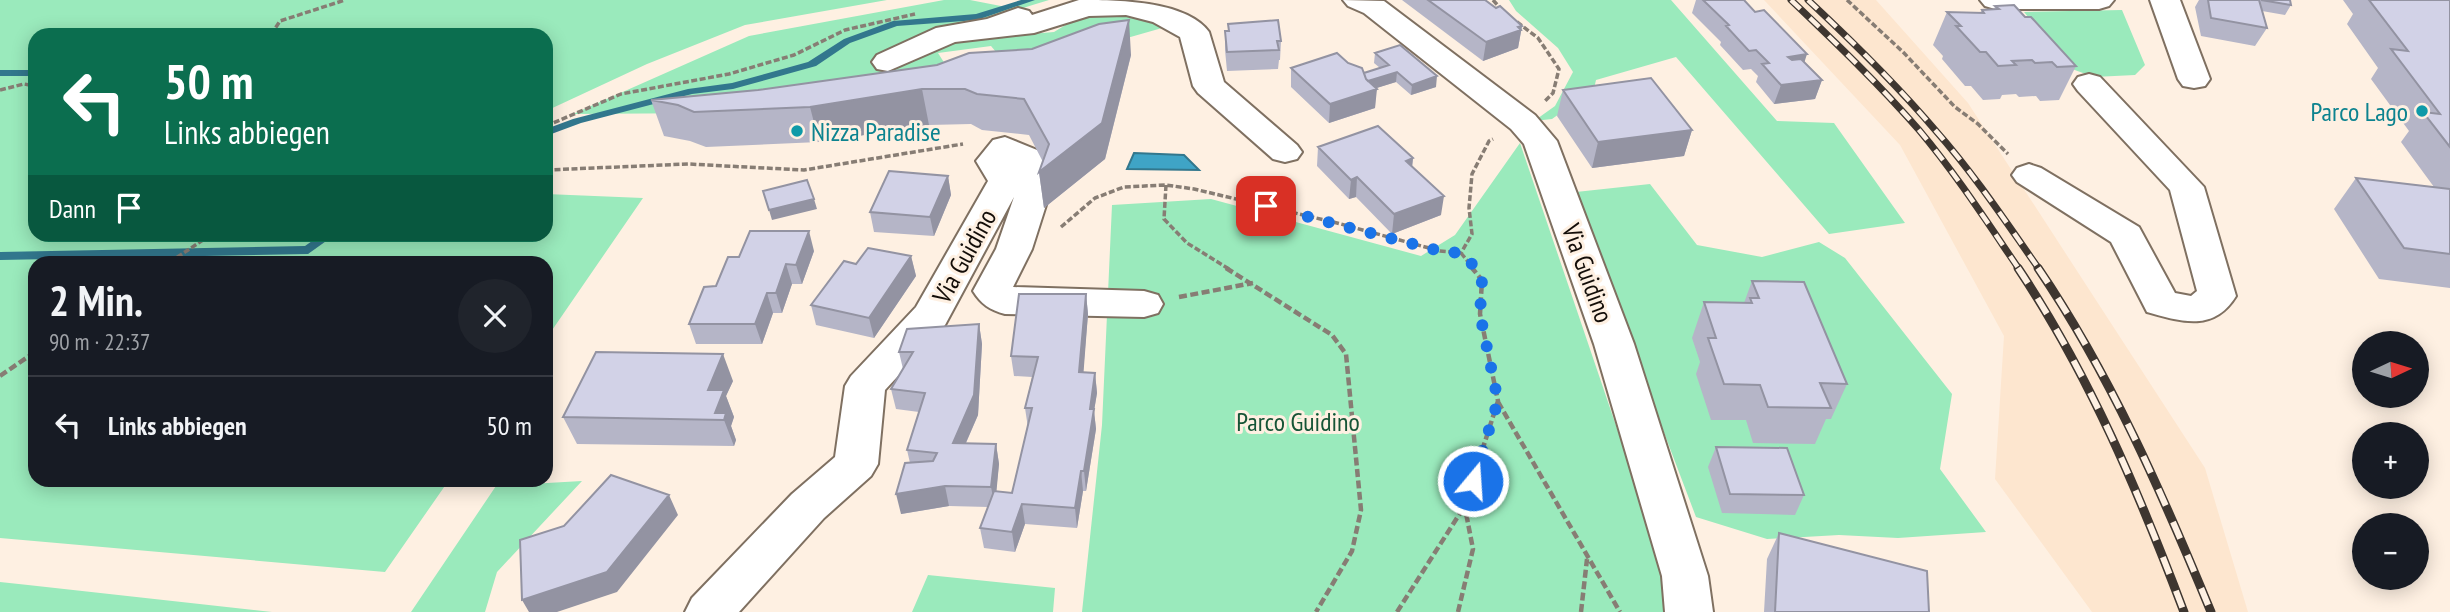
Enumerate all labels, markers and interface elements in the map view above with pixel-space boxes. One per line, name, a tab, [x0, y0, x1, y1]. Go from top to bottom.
text: 50 m	[164, 49, 253, 113]
icon: left	[49, 56, 140, 147]
place label: Parco Lago	[2311, 95, 2408, 128]
marker: Parco Lago	[2414, 103, 2430, 119]
text: Links abbiegen	[164, 111, 330, 153]
place label: Nizza Paradise	[811, 115, 941, 148]
marker: Nizza Paradise	[789, 123, 805, 139]
pin	[1236, 176, 1296, 236]
icon: arrive	[1247, 187, 1285, 225]
icon: arrive	[110, 189, 148, 227]
text: Dann	[49, 192, 96, 225]
street label: Via Guidino	[924, 203, 1003, 310]
street label: Via Guidino	[1555, 218, 1621, 327]
text: 2 Min.	[49, 273, 143, 328]
button: close	[458, 279, 532, 353]
text: 90 m · 22:37	[49, 327, 150, 356]
north arrow	[2352, 331, 2429, 408]
map controls	[2352, 331, 2429, 590]
park label: Parco Guidino	[1236, 405, 1360, 438]
icon: left	[49, 406, 87, 444]
text: Links abbiegen	[108, 409, 247, 442]
text: 50 m	[486, 409, 532, 442]
button: +	[2352, 422, 2429, 499]
position arrow	[1436, 444, 1510, 518]
button: −	[2352, 513, 2429, 590]

